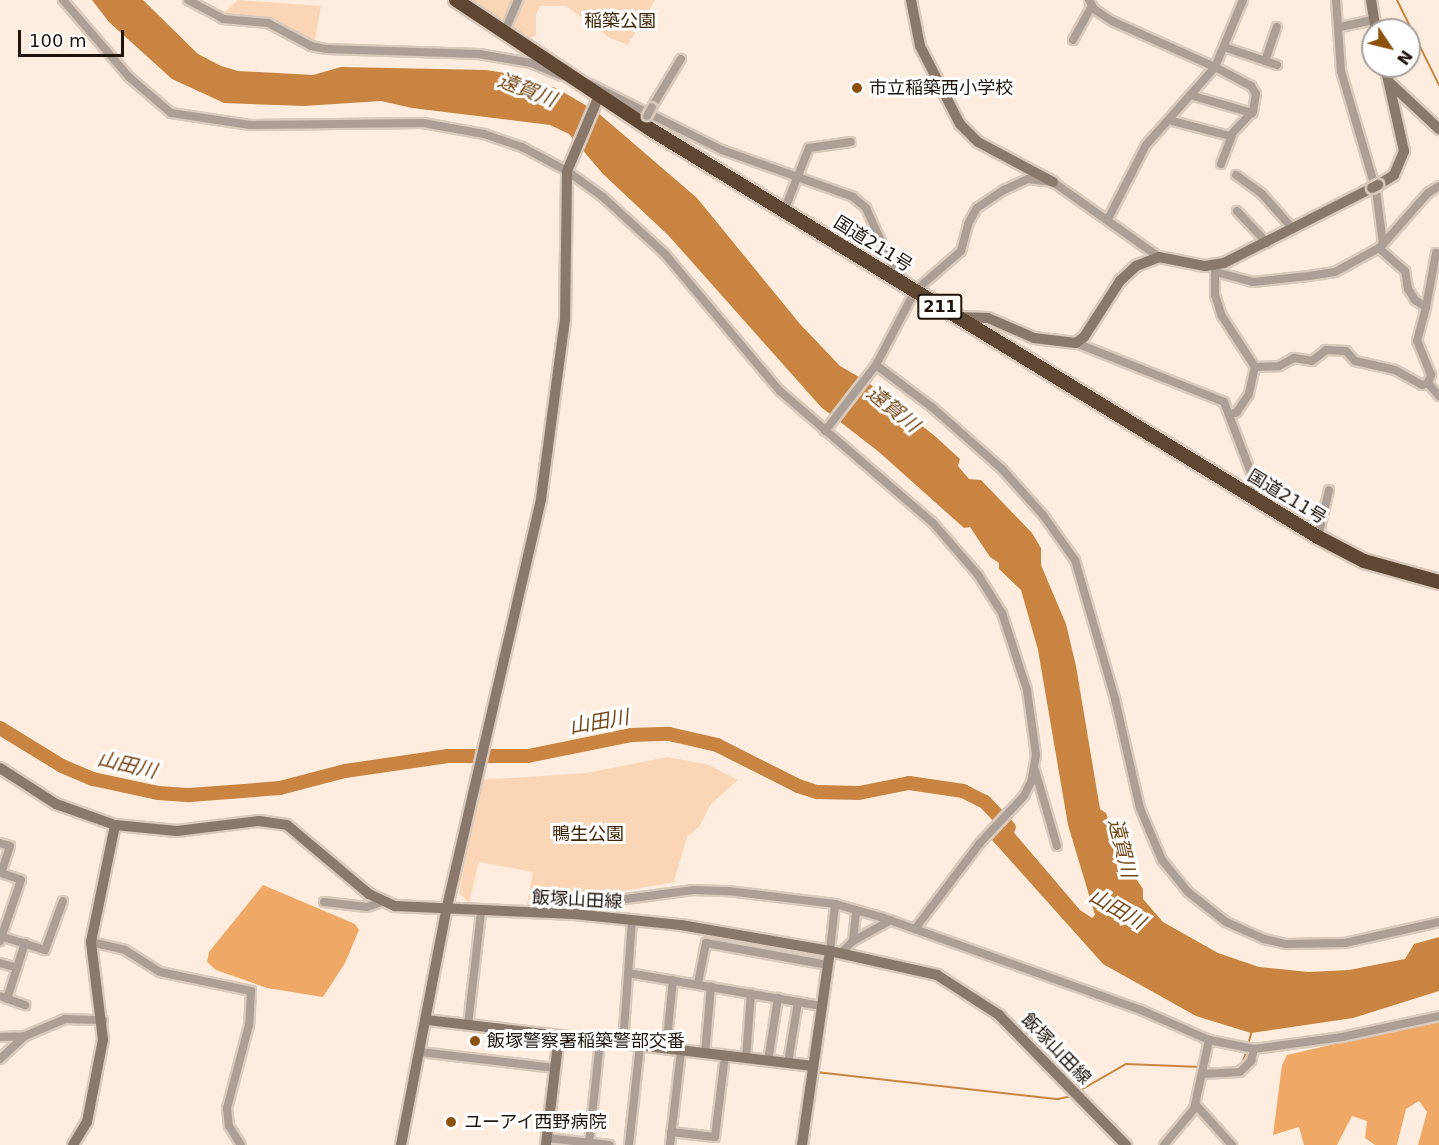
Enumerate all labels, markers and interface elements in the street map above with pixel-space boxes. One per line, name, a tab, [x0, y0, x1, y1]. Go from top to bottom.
park label: 稲築公園	[584, 10, 656, 32]
scale bar	[21, 18, 128, 56]
north arrow	[1361, 18, 1421, 78]
text: 100 m	[29, 30, 87, 51]
text: N	[1393, 47, 1416, 68]
water label: 遠賀川	[495, 68, 559, 112]
place label: 市立稲築西小学校	[869, 77, 1013, 99]
marker: 市立稲築西小学校	[850, 81, 864, 95]
street label: 国道211号	[830, 211, 916, 277]
road number: 211	[916, 294, 964, 320]
water label: 遠賀川	[862, 381, 924, 437]
street label: 国道211号	[1244, 465, 1330, 529]
water label: 山田川	[567, 705, 631, 739]
water label: 山田川	[95, 747, 159, 783]
water label: 遠賀川	[1103, 816, 1141, 880]
park label: 鴨生公園	[552, 823, 624, 845]
water label: 山田川	[1085, 884, 1149, 934]
street label: 飯塚山田線	[531, 887, 623, 913]
street label: 飯塚山田線	[1017, 1009, 1095, 1089]
place label: 飯塚警察署稲築警部交番	[487, 1030, 685, 1052]
marker: 飯塚警察署稲築警部交番	[468, 1034, 482, 1048]
place label: ユーアイ西野病院	[464, 1111, 608, 1133]
marker: ユーアイ西野病院	[442, 1113, 460, 1131]

